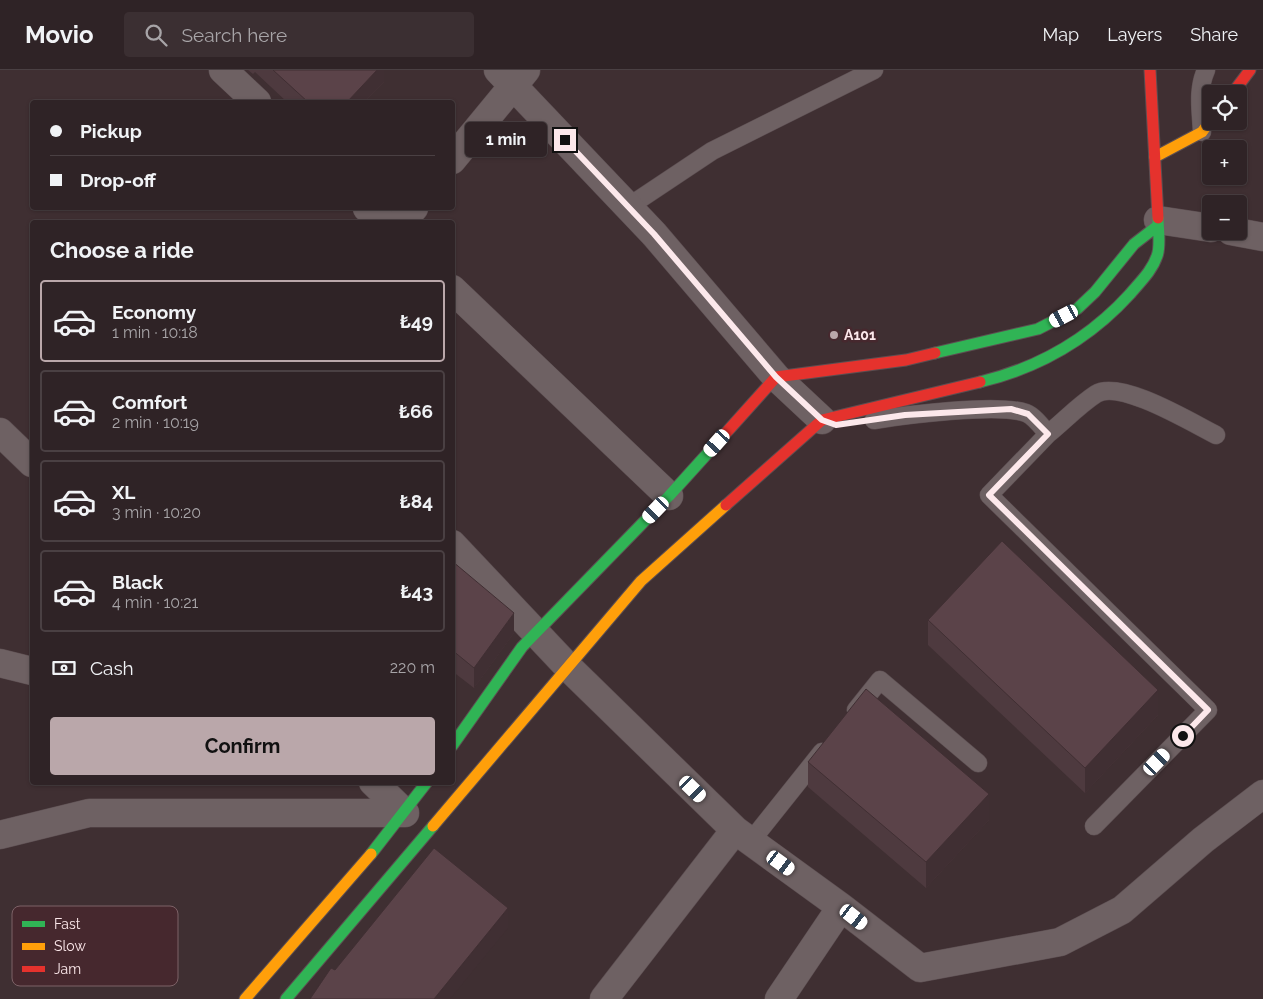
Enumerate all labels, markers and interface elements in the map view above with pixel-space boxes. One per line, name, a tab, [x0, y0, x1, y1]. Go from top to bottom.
search box	[124, 12, 474, 57]
text: Movio	[25, 20, 94, 49]
icon: search	[142, 21, 170, 49]
text: Search here	[182, 24, 287, 46]
text: Map	[1043, 24, 1079, 45]
text: Layers	[1107, 24, 1162, 45]
text: Share	[1190, 24, 1238, 45]
map controls	[1202, 85, 1247, 240]
button: locate	[1202, 85, 1247, 130]
text: Pickup	[80, 120, 142, 142]
callout: 1 min	[465, 122, 548, 158]
route end	[554, 129, 576, 151]
text: 1 min	[486, 130, 526, 149]
button: +	[1202, 140, 1247, 185]
text: Drop-off	[80, 169, 156, 191]
button: −	[1202, 195, 1247, 240]
text: Choose a ride	[50, 237, 194, 263]
icon: car	[52, 299, 97, 344]
text: Economy	[112, 301, 196, 323]
car	[1047, 302, 1080, 330]
text: ₺49	[400, 310, 433, 332]
text: 1 min · 10:18	[112, 323, 198, 342]
place label: A101	[844, 327, 876, 343]
marker: A101	[828, 329, 840, 341]
icon: car	[52, 389, 97, 434]
text: Comfort	[112, 391, 187, 413]
text: ₺66	[399, 400, 433, 422]
text: 2 min · 10:19	[112, 413, 199, 432]
car	[701, 427, 732, 459]
icon: car	[52, 479, 97, 524]
text: XL	[112, 481, 135, 503]
text: ₺84	[399, 490, 433, 512]
car	[640, 494, 671, 526]
text: 3 min · 10:20	[112, 503, 201, 522]
icon: car	[52, 569, 97, 614]
text: Black	[112, 571, 163, 593]
text: ₺43	[400, 580, 433, 602]
text: 4 min · 10:21	[112, 593, 198, 612]
icon: cash	[50, 654, 78, 682]
text: Cash	[90, 657, 134, 679]
text: 220 m	[390, 658, 435, 677]
button: Confirm	[50, 717, 435, 775]
route start	[1172, 725, 1194, 747]
car	[1141, 746, 1172, 778]
car	[676, 773, 709, 805]
car	[764, 848, 797, 878]
car	[837, 902, 870, 932]
legend	[12, 906, 178, 986]
text: Fast	[54, 916, 81, 932]
text: Slow	[54, 938, 86, 954]
text: Jam	[54, 961, 81, 977]

